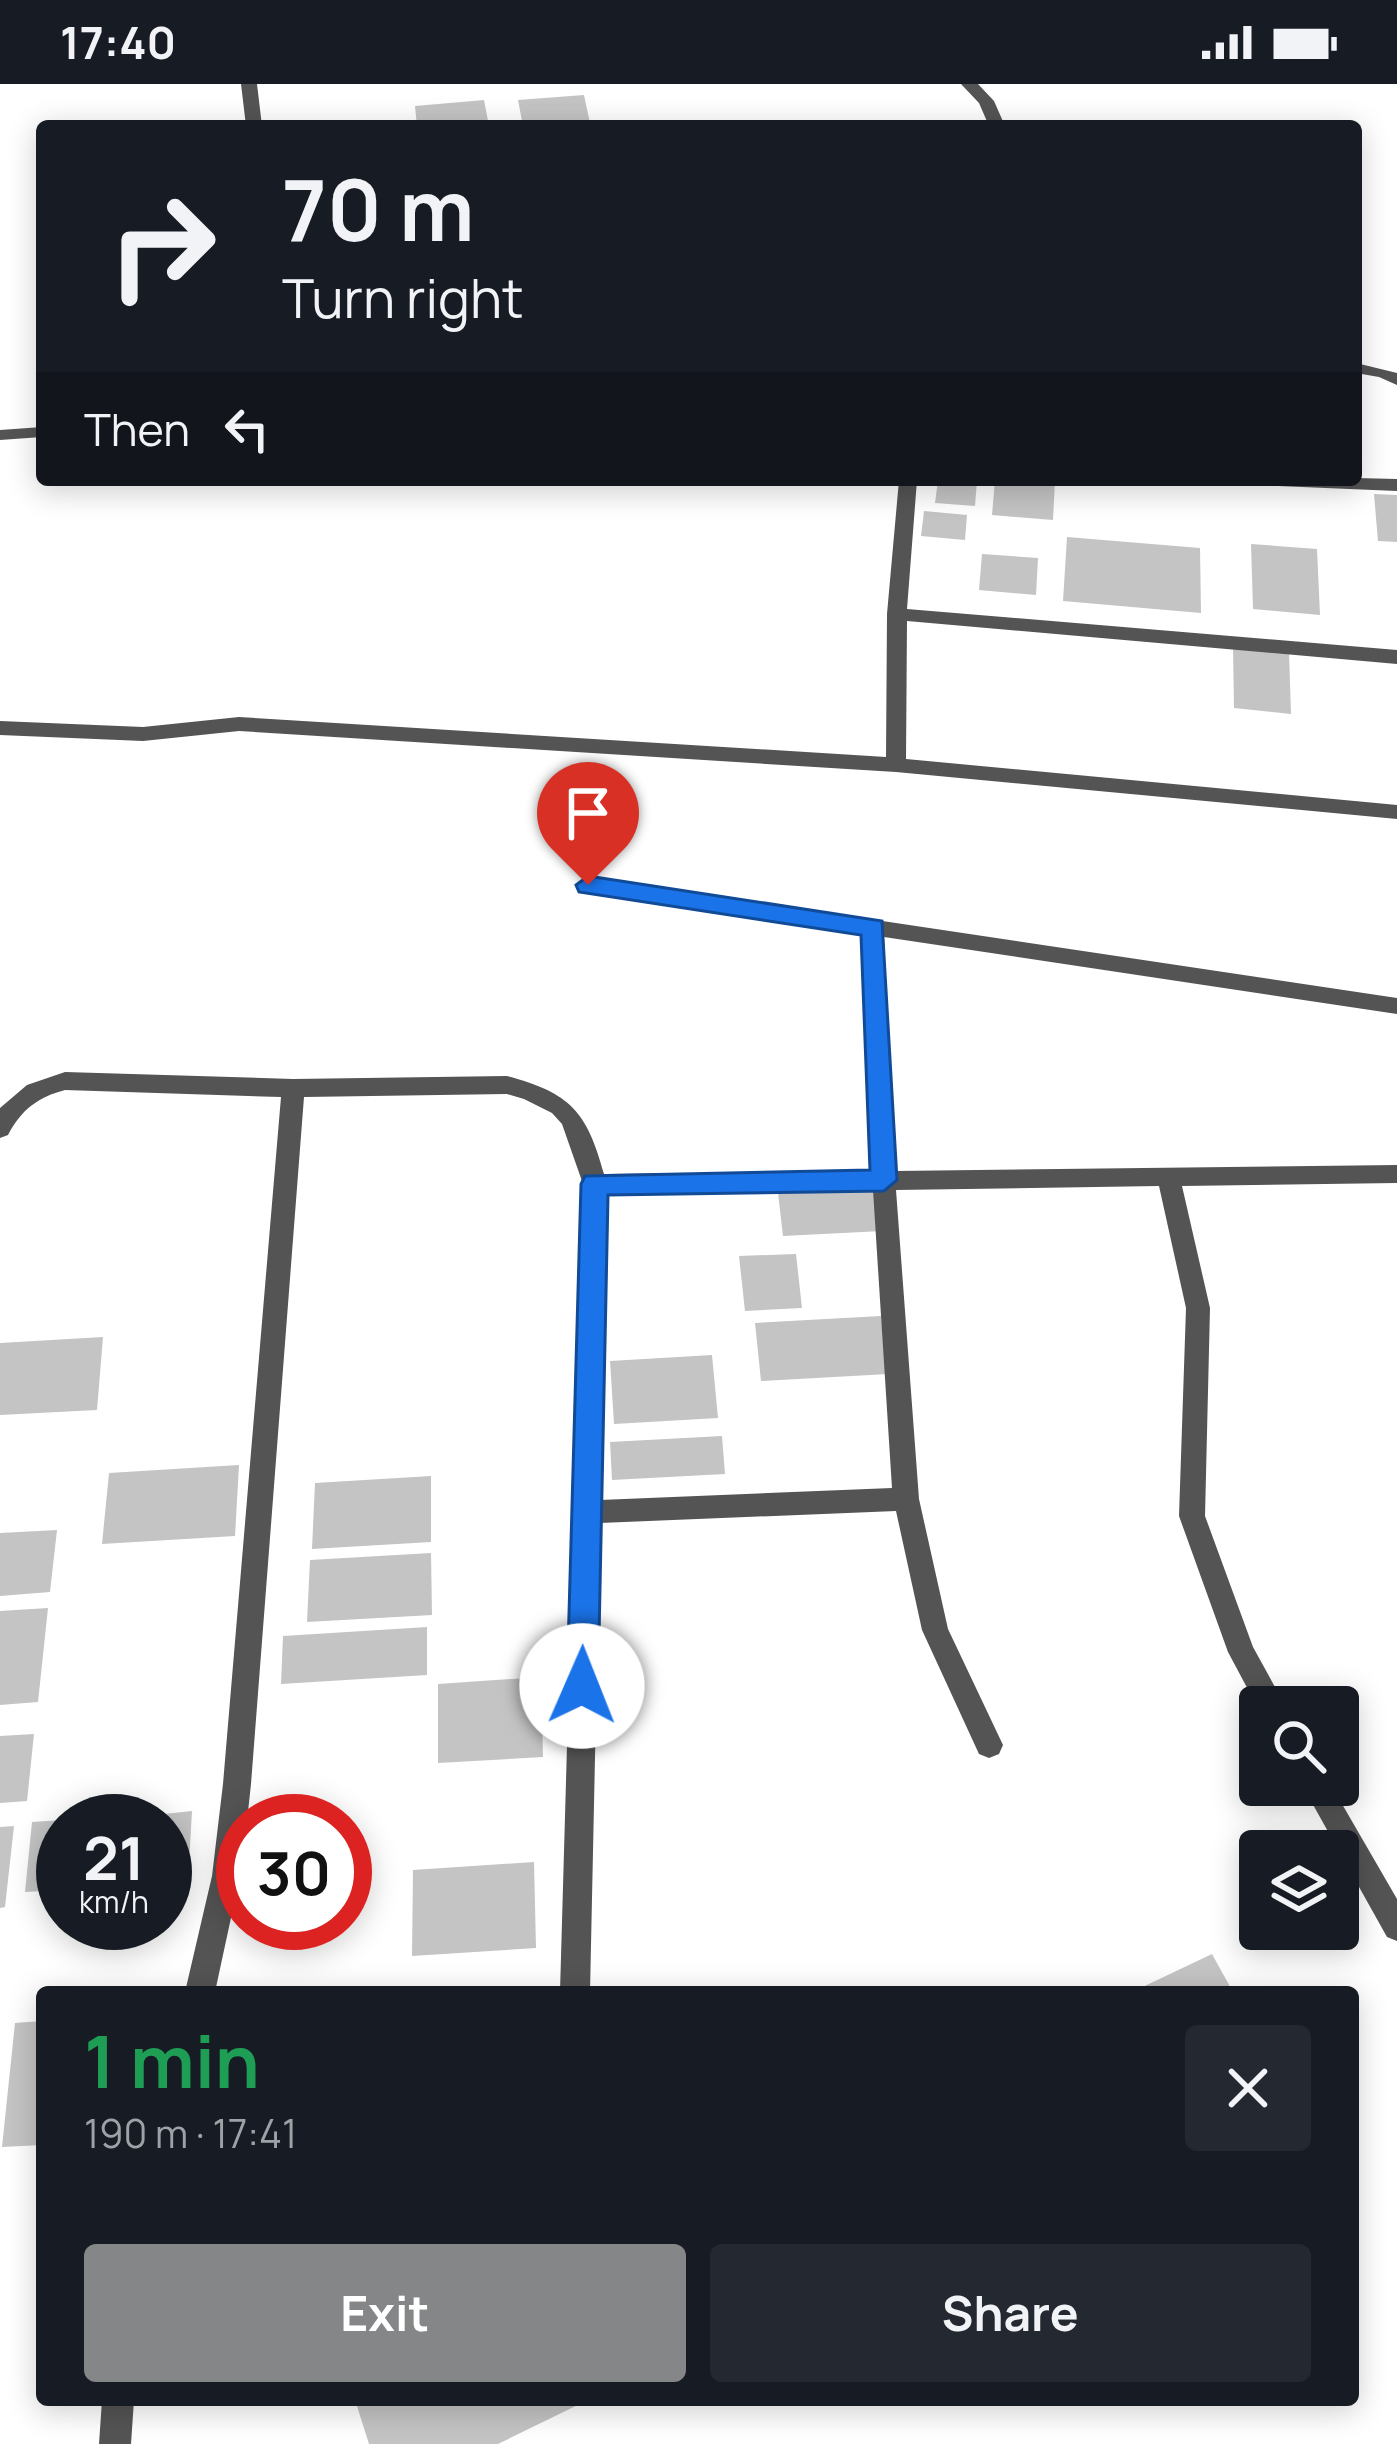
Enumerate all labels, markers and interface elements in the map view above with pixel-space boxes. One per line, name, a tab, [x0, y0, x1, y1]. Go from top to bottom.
text: 17:40	[60, 11, 176, 73]
text: 70 m	[282, 151, 474, 266]
icon: right	[84, 168, 240, 324]
text: Turn right	[282, 260, 524, 334]
icon: left	[214, 396, 280, 462]
text: Then	[84, 398, 190, 460]
pin	[537, 762, 639, 885]
icon: arrive	[555, 780, 621, 846]
position arrow	[519, 1623, 645, 1749]
map controls	[1239, 1686, 1359, 1950]
button: search	[1239, 1686, 1359, 1806]
speed limit sign: 30	[216, 1794, 372, 1950]
text: 21	[83, 1816, 145, 1898]
button: layers	[1239, 1830, 1359, 1950]
text: km/h	[79, 1881, 149, 1922]
text: 1 min	[84, 2011, 260, 2110]
button: close	[1185, 2025, 1311, 2151]
text: 190 m · 17:41	[84, 2106, 297, 2160]
button: Exit	[84, 2244, 686, 2382]
button: Share	[710, 2244, 1311, 2382]

